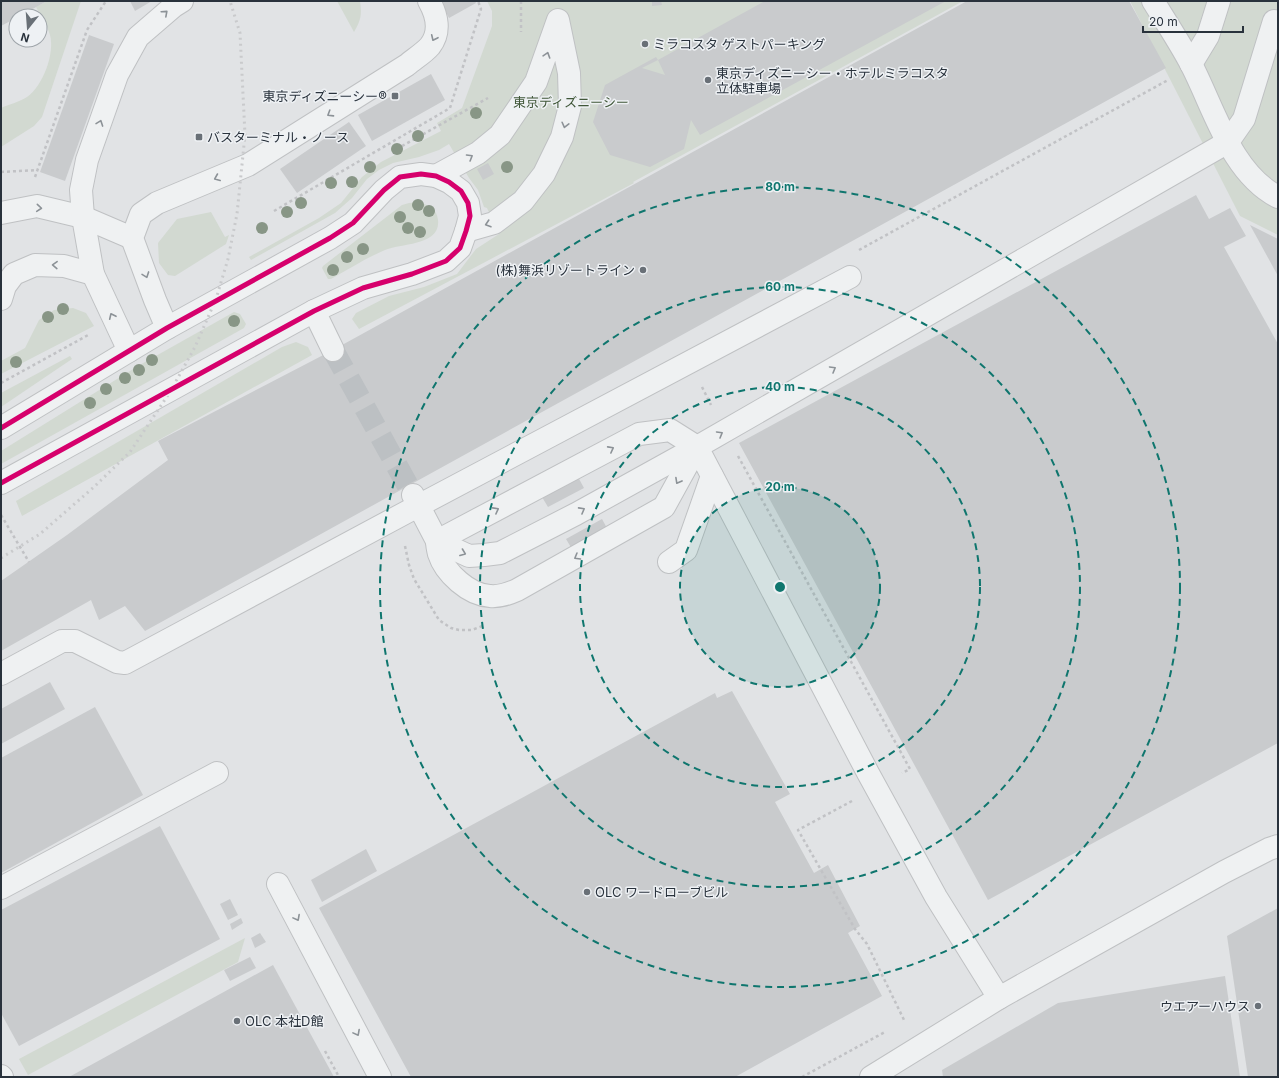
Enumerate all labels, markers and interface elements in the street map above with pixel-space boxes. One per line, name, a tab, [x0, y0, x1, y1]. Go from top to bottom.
north arrow	[8, 8, 48, 48]
scale bar	[1143, 8, 1243, 34]
one-way arrow	[160, 11, 168, 18]
text: 20 m	[1149, 14, 1178, 29]
text: N	[19, 30, 31, 45]
one-way arrow	[430, 34, 438, 41]
place label: ミラコスタ ゲストパーキング	[653, 36, 825, 52]
marker: ミラコスタ ゲストパーキング	[640, 39, 650, 49]
one-way arrow	[542, 52, 550, 59]
place label: 東京ディズニーシー・ホテルミラコスタ 立体駐車場	[716, 65, 949, 96]
marker: 東京ディズニーシー・ホテルミラコスタ 立体駐車場	[703, 75, 713, 85]
place label: 東京ディズニーシー®	[262, 88, 387, 104]
marker: 東京ディズニーシー®	[390, 91, 400, 101]
park label: 東京ディズニーシー	[513, 94, 629, 110]
one-way arrow	[327, 109, 334, 116]
one-way arrow	[95, 119, 104, 126]
one-way arrow	[562, 122, 570, 128]
place label: バスターミナル・ノース	[207, 129, 349, 145]
marker: バスターミナル・ノース	[194, 132, 204, 142]
one-way arrow	[466, 155, 473, 162]
one-way arrow	[214, 173, 221, 181]
text: 80 m	[765, 179, 795, 194]
one-way arrow	[36, 203, 42, 212]
one-way arrow	[485, 219, 492, 228]
one-way arrow	[52, 261, 58, 270]
place label: (株)舞浜リゾートライン	[496, 262, 635, 278]
marker: (株)舞浜リゾートライン	[638, 265, 648, 275]
one-way arrow	[141, 271, 149, 278]
text: 60 m	[765, 279, 795, 294]
one-way arrow	[109, 312, 117, 320]
one-way arrow	[829, 367, 836, 374]
text: 40 m	[765, 379, 795, 394]
one-way arrow	[716, 432, 723, 439]
one-way arrow	[606, 447, 614, 454]
one-way arrow	[676, 477, 683, 484]
text: 20 m	[765, 479, 795, 494]
one-way arrow	[492, 507, 499, 515]
one-way arrow	[578, 508, 585, 515]
one-way arrow	[459, 549, 466, 557]
one-way arrow	[573, 552, 581, 559]
centre of rings	[773, 580, 787, 594]
place label: OLC ワードローブビル	[595, 884, 728, 900]
marker: OLC ワードローブビル	[582, 887, 592, 897]
one-way arrow	[292, 914, 299, 921]
place label: ウエアーハウス	[1160, 998, 1250, 1014]
marker: ウエアーハウス	[1253, 1001, 1263, 1011]
place label: OLC 本社D館	[245, 1013, 323, 1029]
marker: OLC 本社D館	[232, 1016, 242, 1026]
one-way arrow	[352, 1029, 360, 1036]

